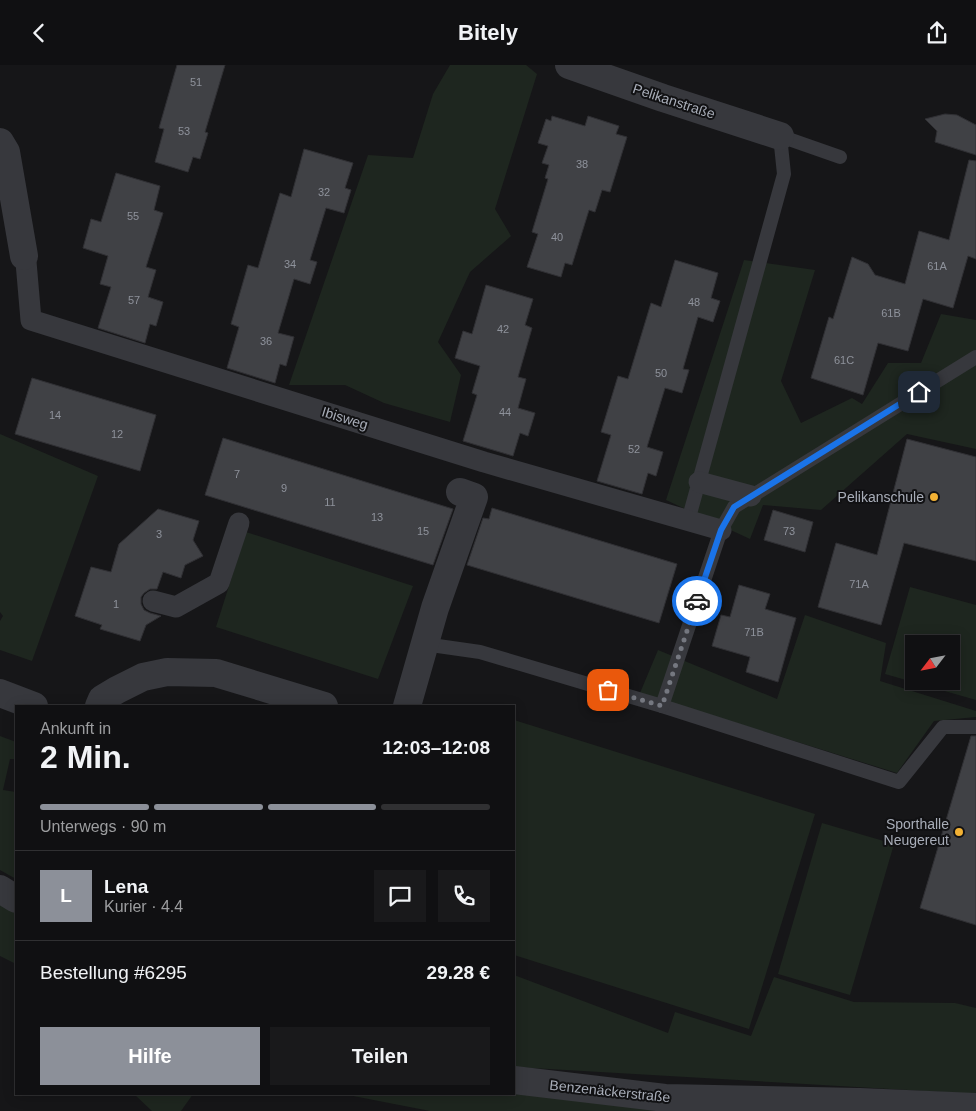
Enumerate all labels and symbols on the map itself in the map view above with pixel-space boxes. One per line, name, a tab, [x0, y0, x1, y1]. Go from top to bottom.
house number: 51	[190, 76, 202, 88]
street label: Pelikanstraße	[631, 80, 717, 122]
house number: 53	[178, 125, 190, 137]
house number: 38	[576, 158, 588, 170]
house number: 32	[318, 186, 330, 198]
house number: 55	[127, 210, 139, 222]
house number: 40	[551, 231, 563, 243]
house number: 34	[284, 258, 296, 270]
house number: 61A	[927, 260, 947, 272]
house number: 57	[128, 294, 140, 306]
house number: 48	[688, 296, 700, 308]
house number: 61B	[881, 307, 901, 319]
house number: 42	[497, 323, 509, 335]
house number: 36	[260, 335, 272, 347]
house number: 61C	[834, 354, 854, 366]
house number: 50	[655, 367, 667, 379]
pin	[898, 371, 940, 413]
street label: Ibisweg	[320, 403, 370, 433]
house number: 44	[499, 406, 511, 418]
house number: 14	[49, 409, 61, 421]
house number: 12	[111, 428, 123, 440]
house number: 52	[628, 443, 640, 455]
house number: 7	[234, 468, 240, 480]
house number: 9	[281, 482, 287, 494]
place label: Pelikanschule	[838, 489, 924, 505]
marker: Pelikanschule	[928, 491, 940, 503]
house number: 11	[324, 496, 336, 508]
house number: 13	[371, 511, 383, 523]
house number: 15	[417, 525, 429, 537]
house number: 73	[783, 525, 795, 537]
house number: 3	[156, 528, 162, 540]
courier	[672, 576, 722, 626]
house number: 71A	[849, 578, 869, 590]
house number: 1	[113, 598, 119, 610]
house number: 71B	[744, 626, 764, 638]
north arrow	[905, 635, 960, 690]
pin	[587, 669, 629, 711]
place label: Sporthalle Neugereut	[884, 816, 949, 848]
marker: Sporthalle Neugereut	[953, 826, 965, 838]
street label: Benzenäckerstraße	[549, 1077, 671, 1105]

